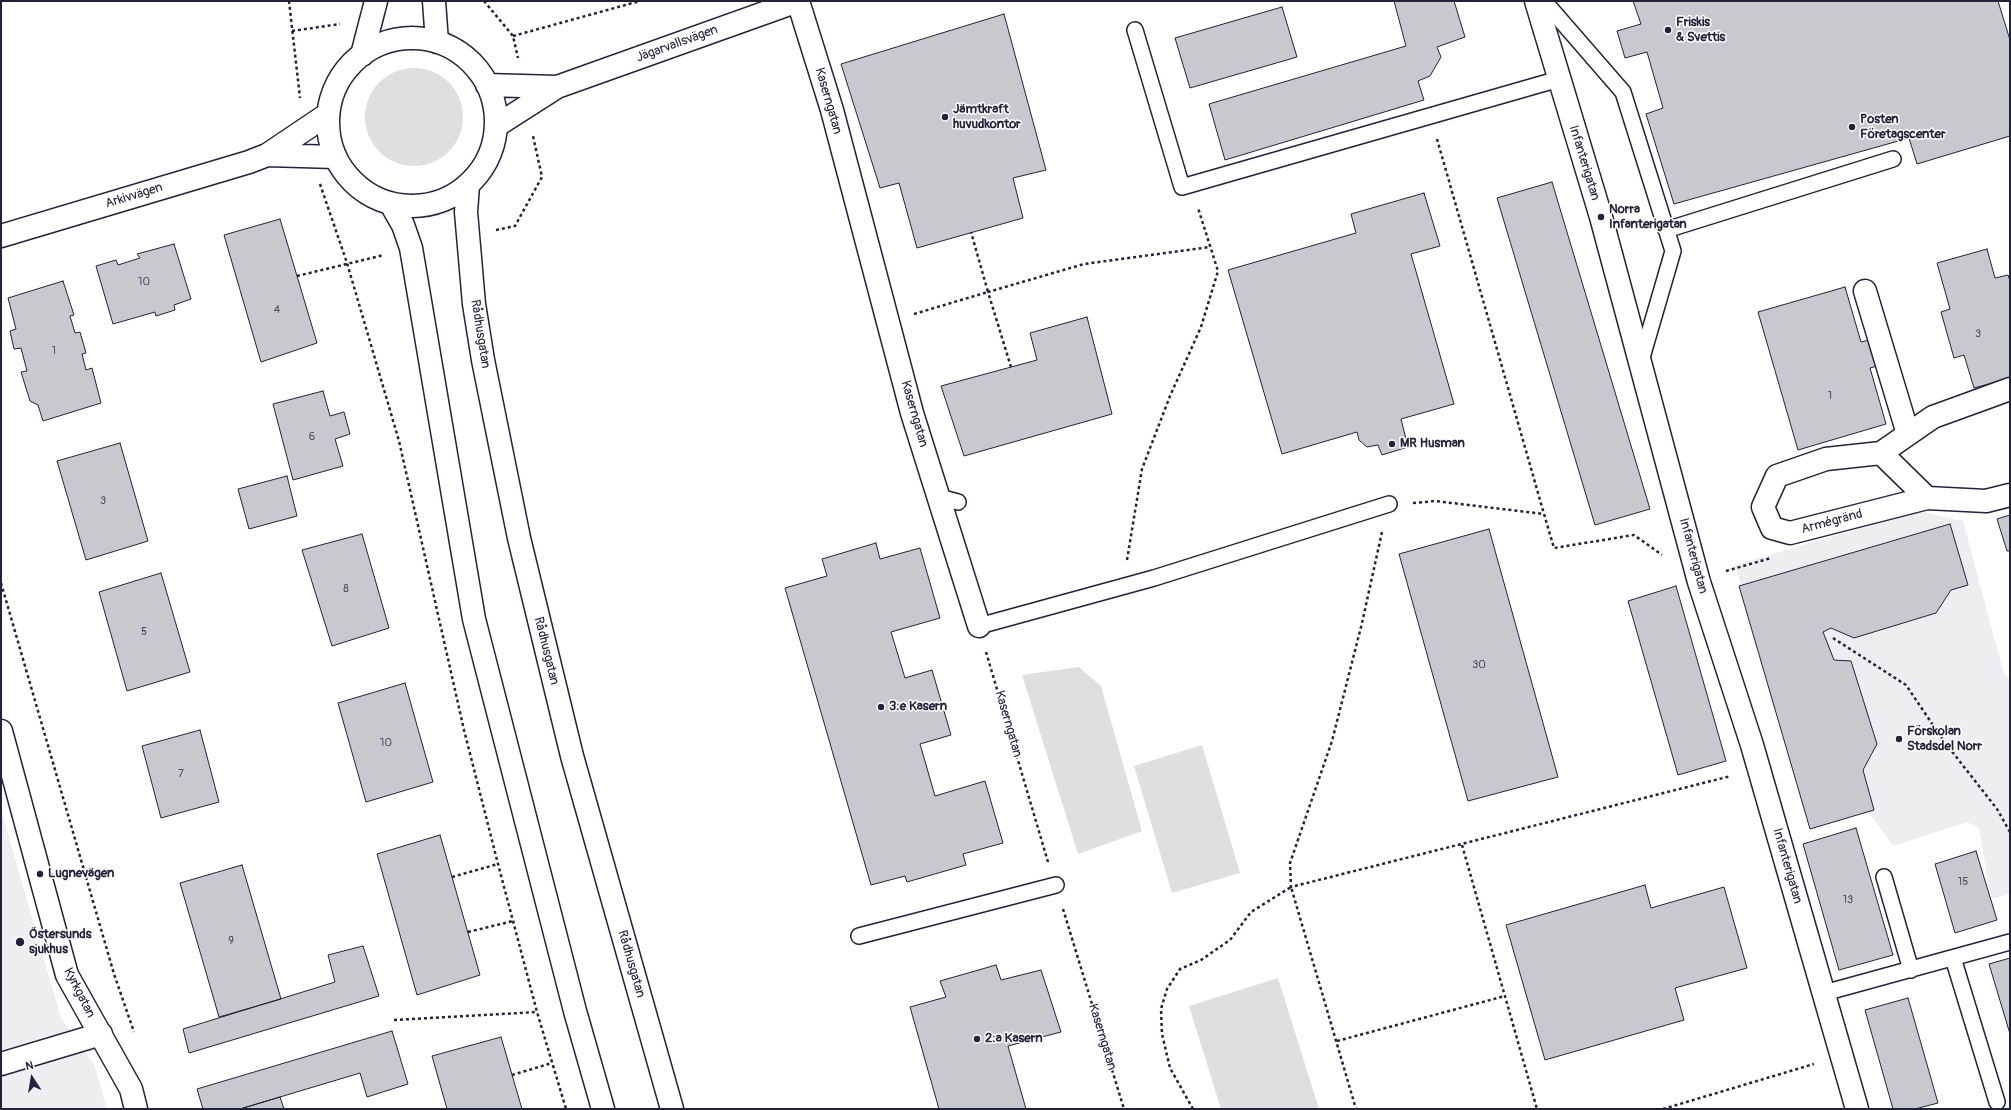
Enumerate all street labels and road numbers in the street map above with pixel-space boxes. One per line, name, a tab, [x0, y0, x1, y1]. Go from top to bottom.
street label: Jägarvallsvägen	[634, 22, 720, 66]
street label: Kaserngatan	[811, 66, 845, 136]
street label: Infanterigatan	[1565, 124, 1603, 202]
street label: Arkivvägen	[103, 180, 165, 212]
street label: Rådhusgatan	[467, 298, 493, 370]
street label: Kaserngatan	[897, 379, 931, 449]
street label: Armégränd	[1800, 506, 1864, 538]
street label: Infanterigatan	[1675, 516, 1711, 596]
street label: Rådhusgatan	[530, 615, 562, 687]
street label: Kaserngatan	[991, 689, 1025, 759]
street label: Infanterigatan	[1769, 826, 1805, 906]
street label: Rådhusgatan	[614, 928, 648, 1000]
street label: Kyrkgatan	[60, 965, 98, 1021]
street label: Kaserngatan	[1085, 1002, 1119, 1072]

